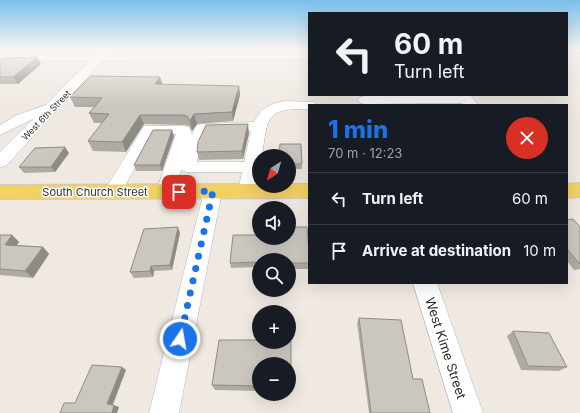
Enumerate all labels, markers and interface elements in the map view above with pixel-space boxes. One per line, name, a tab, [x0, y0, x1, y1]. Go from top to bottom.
text: 60 m	[394, 27, 463, 61]
icon: left	[328, 28, 380, 80]
text: Turn left	[394, 61, 464, 82]
street label: West 6th Street	[19, 88, 73, 142]
text: 1 min	[328, 115, 388, 144]
button: close	[506, 117, 548, 159]
text: 70 m · 12:23	[328, 145, 402, 161]
north arrow	[252, 149, 296, 193]
map controls	[252, 149, 296, 401]
pin	[162, 175, 196, 209]
icon: arrive	[168, 181, 190, 203]
street label: South Church Street	[42, 185, 148, 199]
icon: left	[328, 188, 350, 210]
text: Turn left	[362, 189, 423, 208]
text: 60 m	[512, 189, 548, 208]
button: sound	[252, 201, 296, 245]
icon: arrive	[328, 240, 350, 262]
text: Arrive at destination	[362, 241, 511, 260]
text: 10 m	[523, 241, 556, 260]
button: search	[252, 253, 296, 297]
street label: West Kime Street	[422, 295, 470, 401]
button: +	[252, 305, 296, 349]
position arrow	[159, 318, 201, 360]
button: −	[252, 357, 296, 401]

